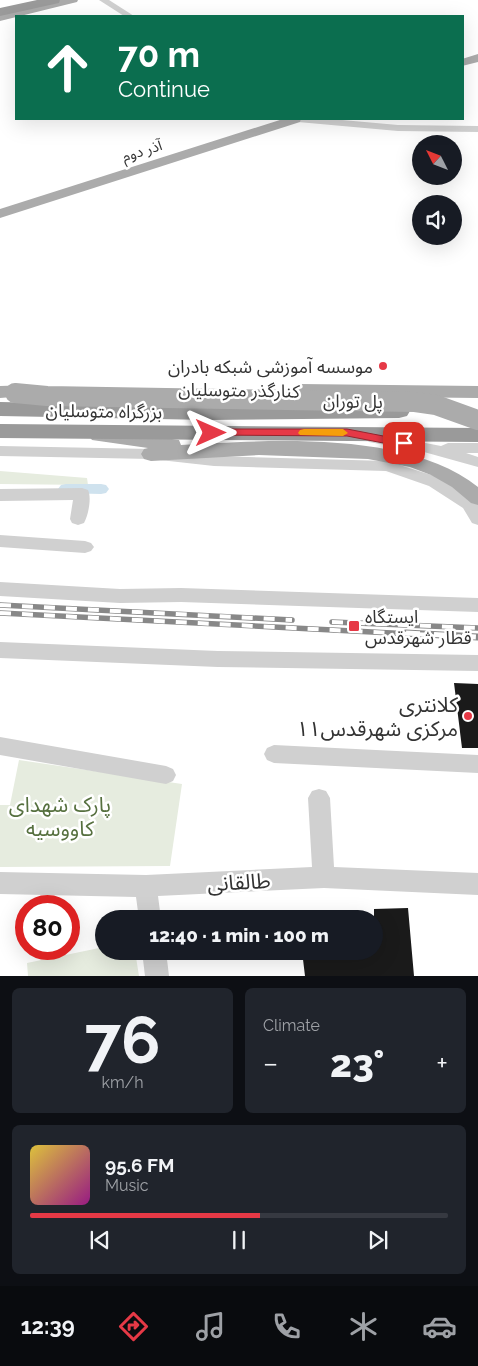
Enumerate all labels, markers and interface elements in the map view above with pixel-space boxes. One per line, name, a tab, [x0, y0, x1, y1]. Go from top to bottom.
text: 70 m	[118, 34, 200, 75]
icon: ahead	[35, 35, 100, 100]
text: Continue	[118, 76, 210, 102]
north arrow	[412, 135, 462, 185]
map controls	[412, 135, 462, 245]
street label: آذر دوم	[120, 136, 166, 168]
button: sound	[412, 195, 462, 245]
place label: موسسه آموزشی شبکه بادران	[168, 356, 373, 378]
marker: موسسه آموزشی شبکه بادران	[377, 360, 389, 372]
street label: کنارگذر متوسلیان	[178, 378, 300, 403]
street label: پل توران	[323, 390, 383, 413]
street label: بزرگراه متوسلیان	[46, 399, 162, 424]
position arrow	[184, 406, 236, 458]
pin	[383, 422, 425, 464]
icon: arrive	[390, 429, 418, 457]
place label: ایستگاه قطار شهرقدس	[365, 606, 471, 649]
marker: ایستگاه قطار شهرقدس	[347, 619, 361, 633]
place label: کلانتری ۱۱مرکزی شهرقدس	[296, 692, 458, 741]
marker: کلانتری ۱۱مرکزی شهرقدس	[462, 710, 474, 722]
park label: پارک شهدای کاووسیه	[9, 792, 111, 841]
street label: طالقانی	[207, 868, 271, 896]
speed limit sign: 80	[15, 895, 80, 960]
text: 12:40 · 1 min · 100 m	[149, 924, 329, 946]
text: 76	[85, 1002, 160, 1078]
text: Climate	[263, 1016, 320, 1035]
text: 23°	[330, 1041, 384, 1086]
text: −	[263, 1047, 278, 1080]
text: +	[436, 1047, 448, 1080]
text: km/h	[101, 1073, 144, 1092]
text: 95.6 FM	[105, 1154, 174, 1176]
text: Music	[105, 1176, 149, 1195]
icon: previous	[86, 1226, 114, 1254]
icon: pause	[225, 1226, 253, 1254]
icon: next	[364, 1226, 392, 1254]
icon: directions	[116, 1309, 151, 1344]
icon: music	[193, 1309, 228, 1344]
icon: phone	[269, 1309, 304, 1344]
icon: climate	[346, 1309, 381, 1344]
icon: car	[422, 1309, 457, 1344]
text: 12:39	[21, 1313, 75, 1339]

